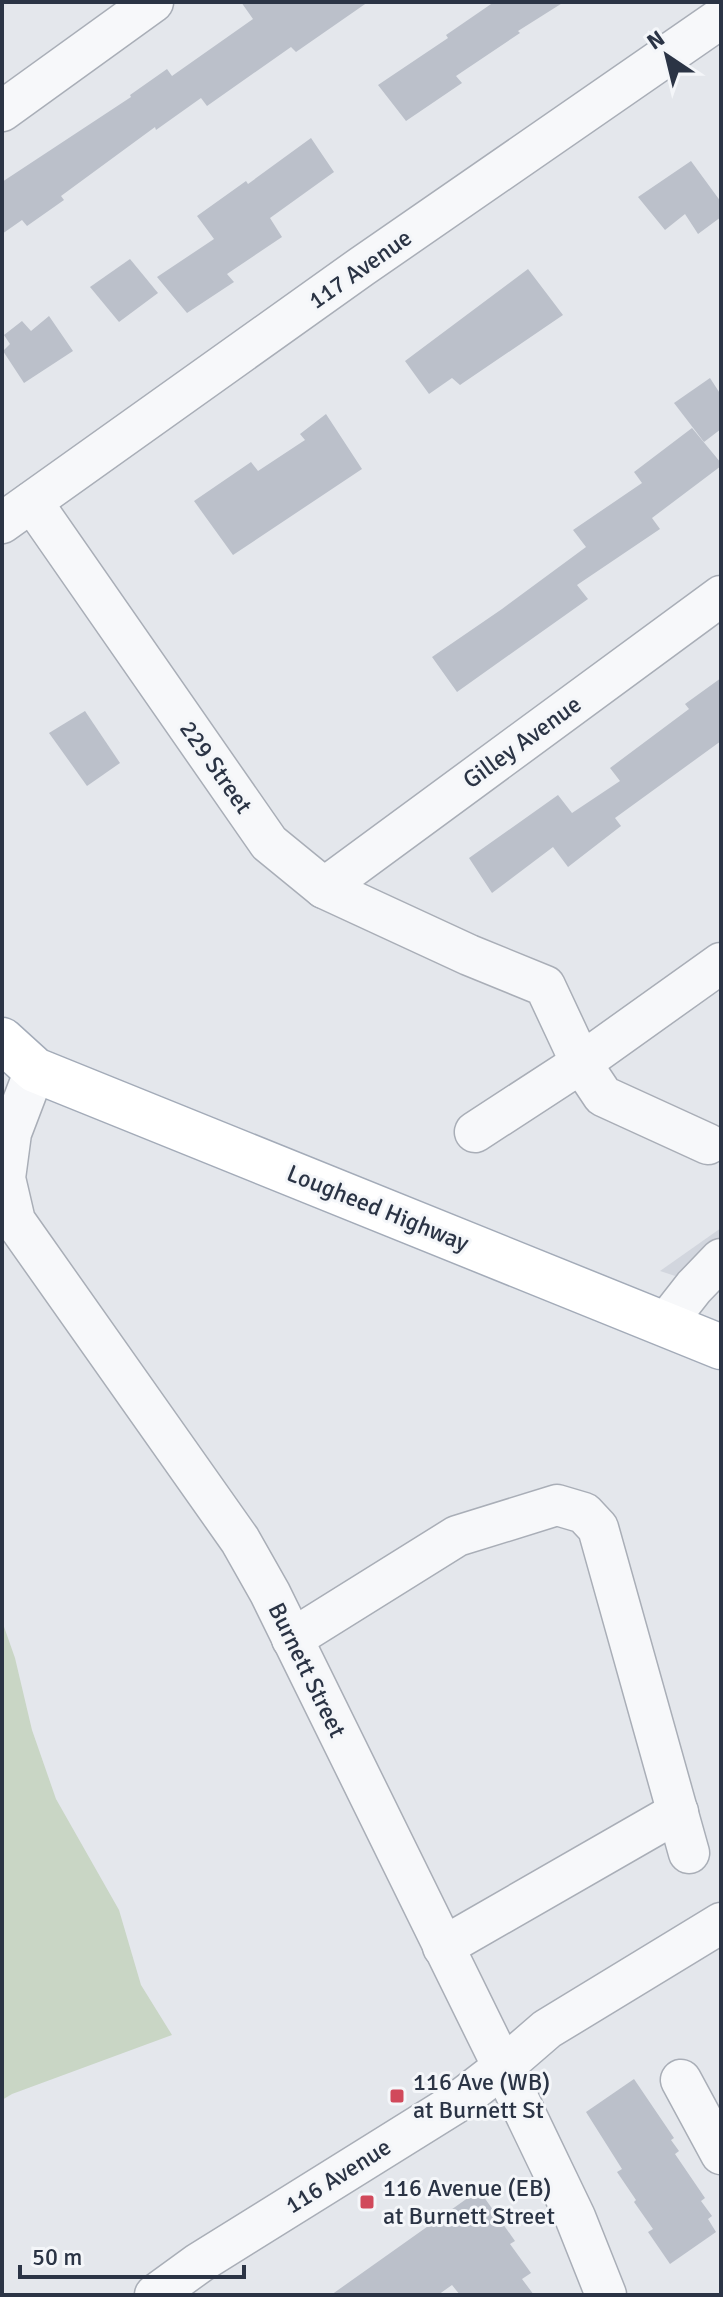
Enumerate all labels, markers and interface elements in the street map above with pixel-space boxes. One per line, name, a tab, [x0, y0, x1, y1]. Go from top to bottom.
north arrow	[627, 16, 707, 96]
text: N	[642, 25, 670, 55]
street label: 117 Avenue	[303, 223, 417, 315]
street label: Gilley Avenue	[457, 689, 587, 795]
street label: 229 Street	[173, 715, 259, 819]
street label: Lougheed Highway	[283, 1158, 473, 1258]
street label: Burnett Street	[261, 1598, 353, 1742]
place label: 116 Ave (WB) at Burnett St	[413, 2067, 550, 2125]
marker: 116 Ave (WB) at Burnett St	[388, 2087, 406, 2105]
street label: 116 Avenue	[279, 2132, 397, 2220]
place label: 116 Avenue (EB) at Burnett Street	[383, 2173, 555, 2231]
marker: 116 Avenue (EB) at Burnett Street	[358, 2193, 376, 2211]
scale bar	[20, 2229, 244, 2279]
text: 50 m	[32, 2242, 82, 2272]

